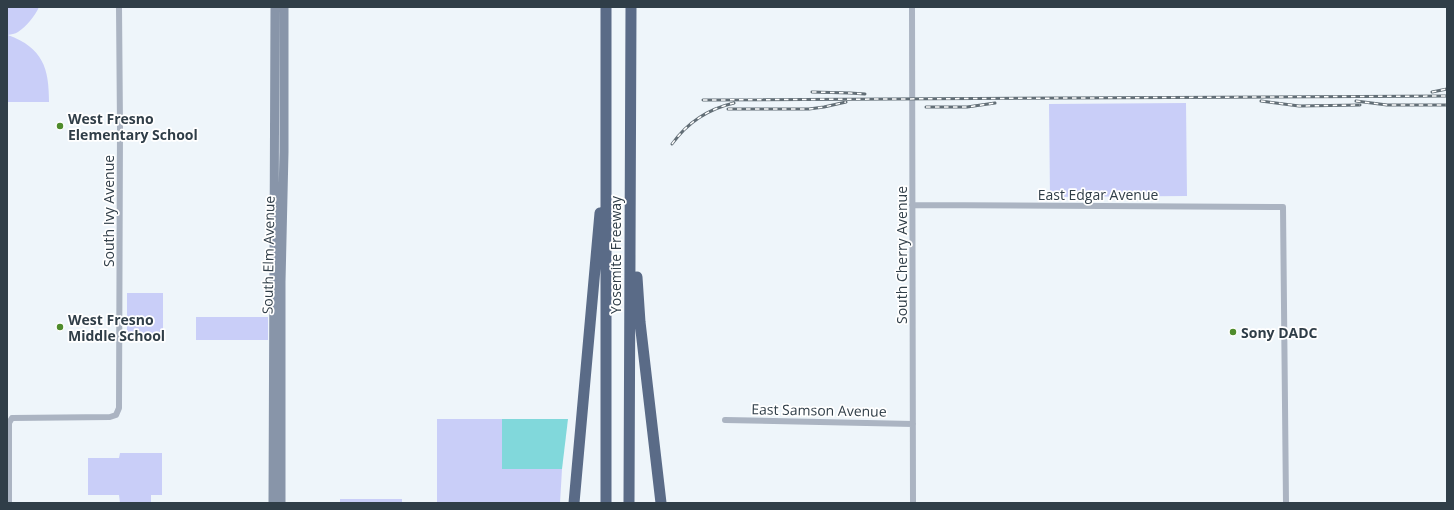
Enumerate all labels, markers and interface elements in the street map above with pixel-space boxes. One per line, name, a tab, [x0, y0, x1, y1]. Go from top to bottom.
place label: West Fresno Elementary School	[68, 109, 198, 144]
marker: West Fresno Elementary School	[55, 121, 65, 131]
street label: South Ivy Avenue	[99, 155, 118, 267]
street label: East Edgar Avenue	[1038, 185, 1158, 204]
street label: South Cherry Avenue	[892, 186, 911, 324]
street label: South Elm Avenue	[257, 195, 279, 314]
street label: Yosemite Freeway	[606, 195, 625, 314]
place label: West Fresno Middle School	[68, 310, 165, 345]
marker: West Fresno Middle School	[55, 322, 65, 332]
place label: Sony DADC	[1241, 323, 1318, 342]
marker: Sony DADC	[1228, 327, 1238, 337]
street label: East Samson Avenue	[751, 399, 887, 421]

